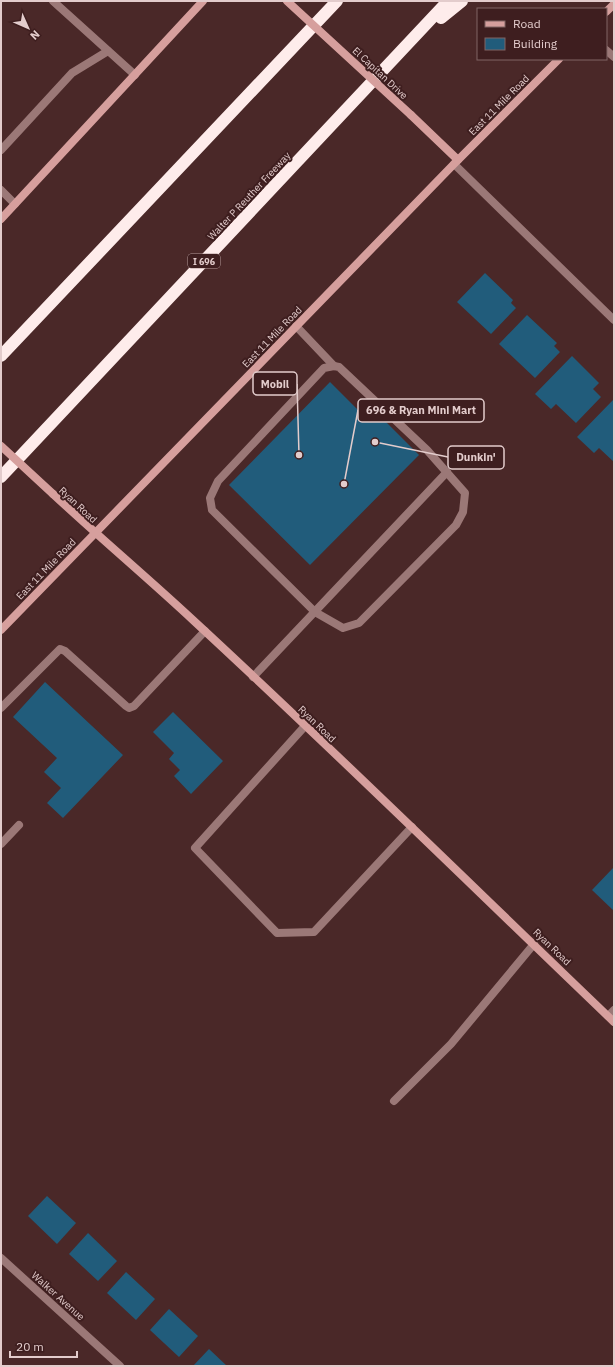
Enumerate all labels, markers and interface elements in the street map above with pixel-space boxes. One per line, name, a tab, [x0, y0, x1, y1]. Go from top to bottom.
north arrow	[8, 8, 48, 48]
legend	[477, 8, 607, 60]
text: Road	[513, 16, 541, 31]
text: N	[27, 27, 43, 43]
text: Building	[513, 36, 558, 51]
street label: El Capitan Drive	[350, 44, 411, 102]
street label: East 11 Mile Road	[466, 72, 532, 138]
street label: Walter P Reuther Freeway	[205, 149, 293, 243]
road number: I 696	[188, 254, 220, 268]
street label: East 11 Mile Road	[239, 304, 305, 370]
callout: Mobil	[253, 372, 297, 395]
text: Mobil	[261, 377, 290, 391]
callout: 696 & Ryan Mini Mart	[358, 399, 484, 422]
text: 696 & Ryan Mini Mart	[366, 403, 476, 417]
callout: Dunkin'	[448, 446, 504, 469]
text: Dunkin'	[456, 450, 496, 464]
street label: Ryan Road	[56, 484, 100, 526]
street label: East 11 Mile Road	[13, 536, 79, 602]
street label: Ryan Road	[295, 703, 339, 745]
street label: Ryan Road	[530, 926, 574, 968]
street label: Walker Avenue	[29, 1269, 88, 1324]
scale bar	[10, 1333, 77, 1359]
text: 20 m	[16, 1339, 44, 1354]

